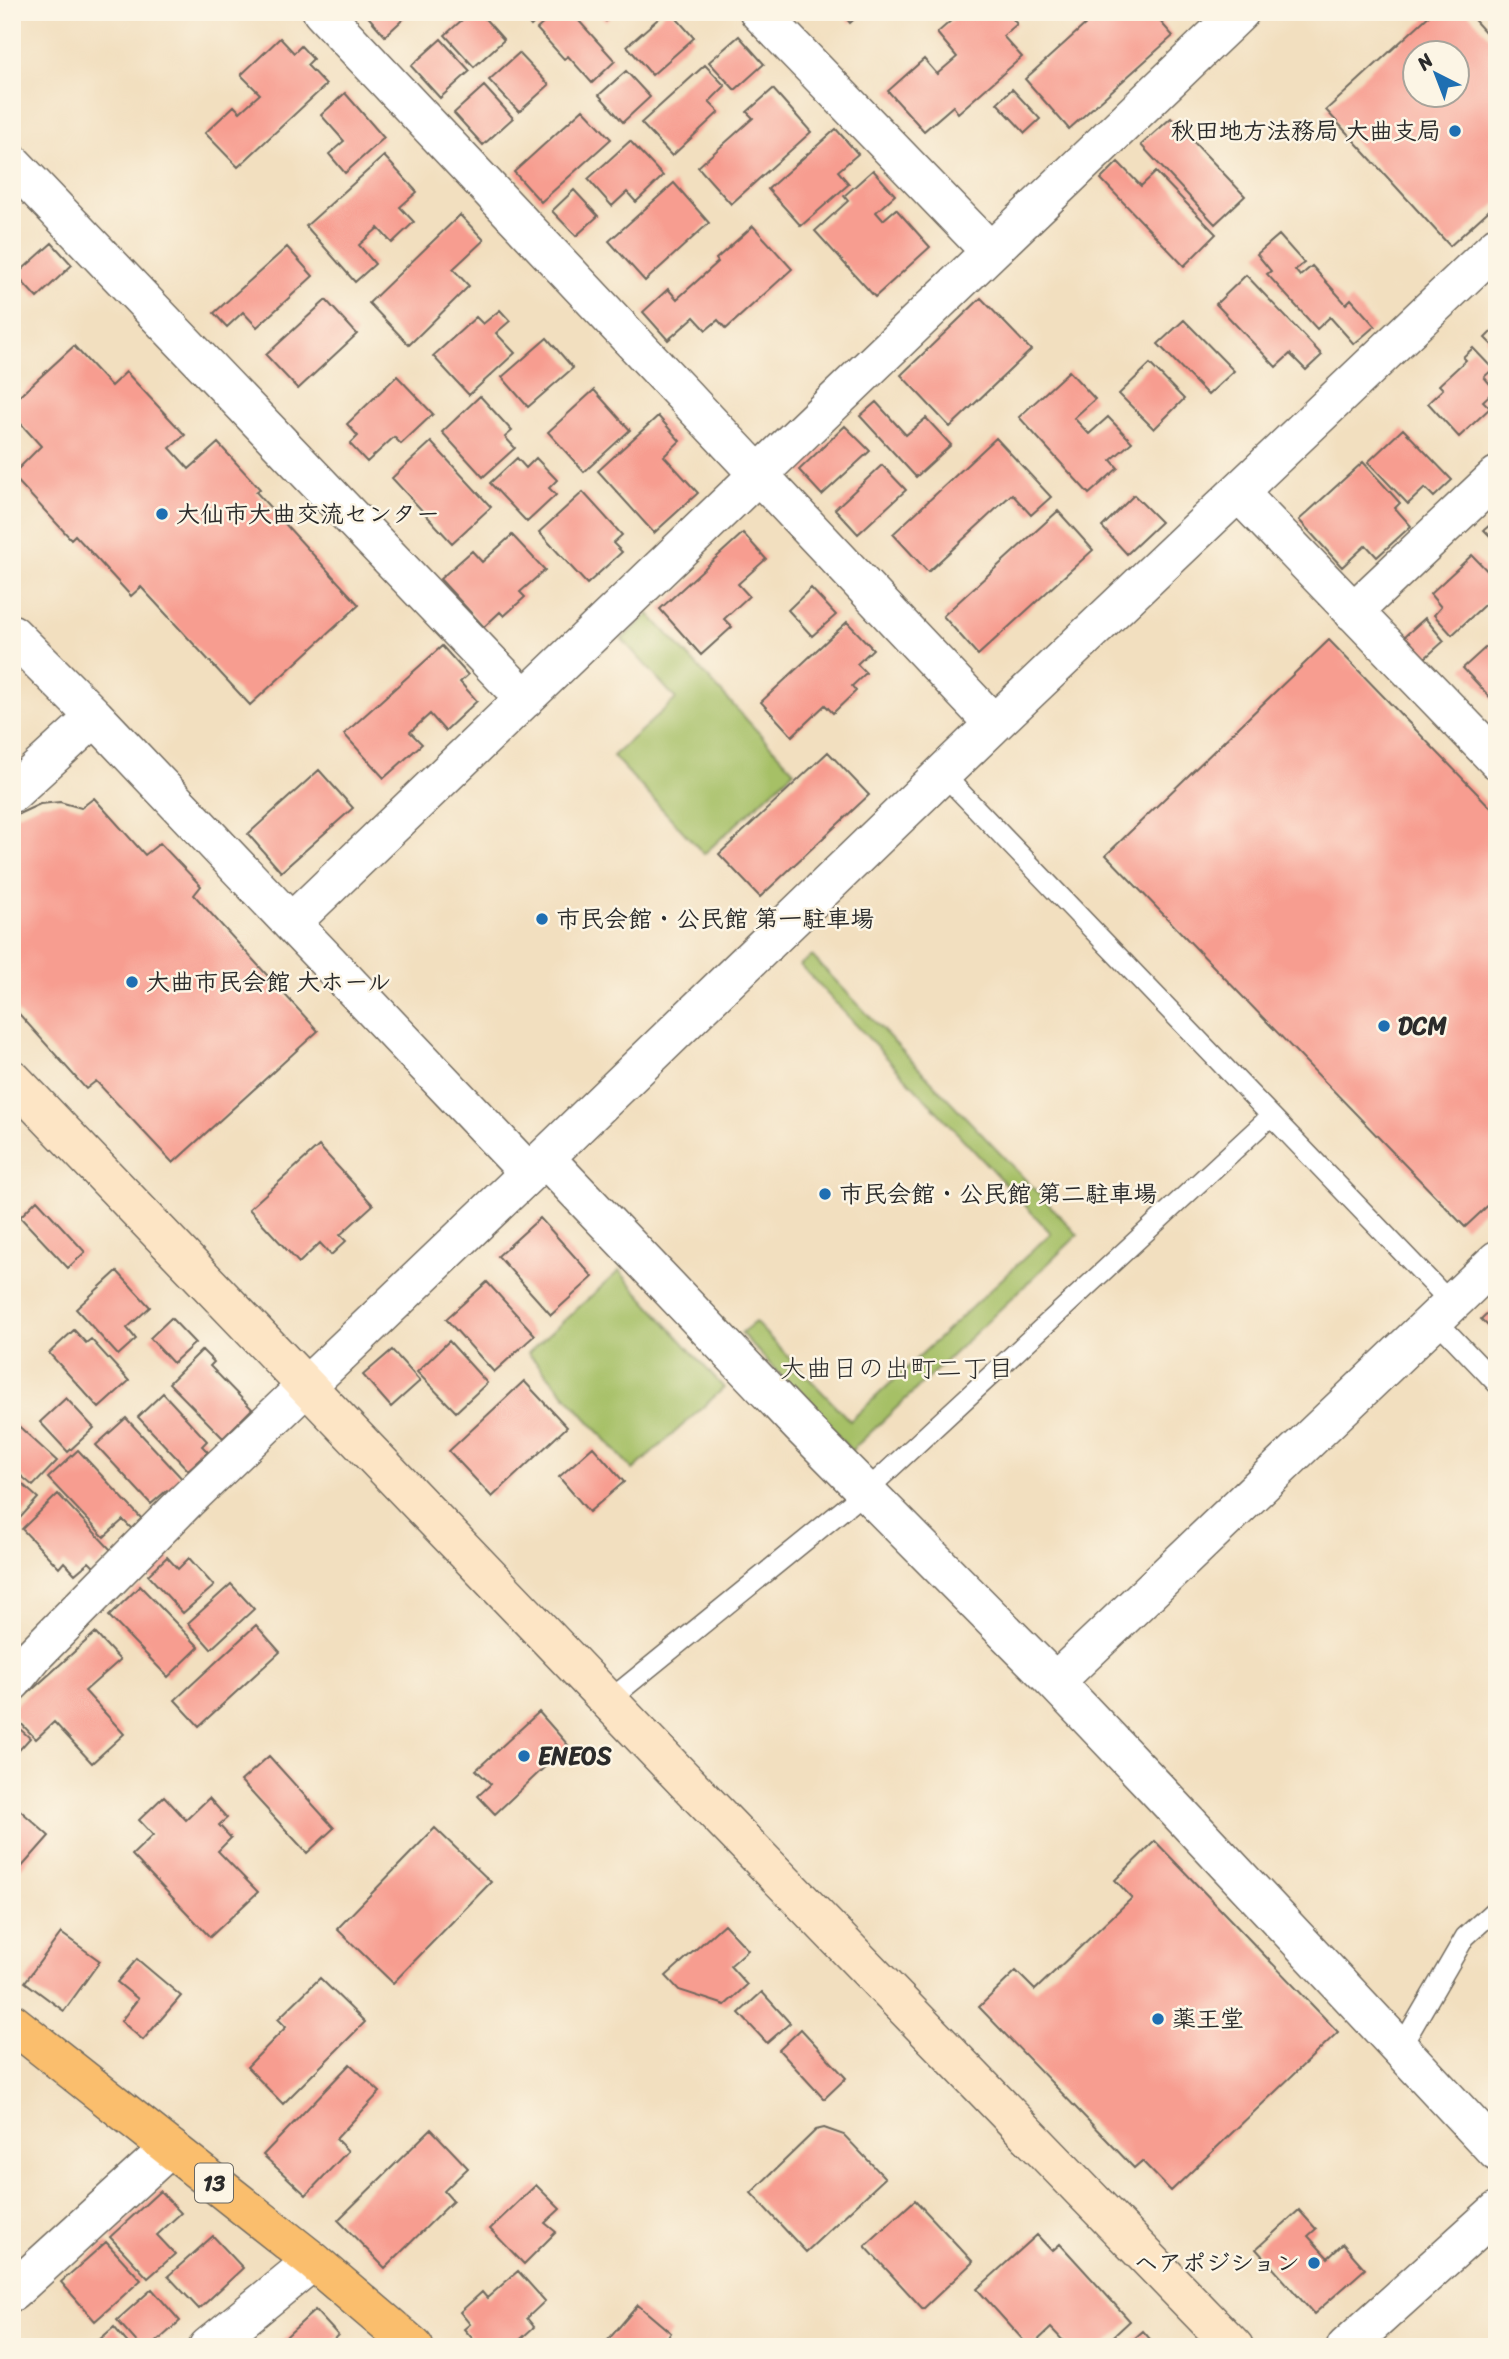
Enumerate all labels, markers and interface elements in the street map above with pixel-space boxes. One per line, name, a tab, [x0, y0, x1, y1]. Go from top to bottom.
north arrow	[1400, 38, 1470, 108]
text: N	[1408, 45, 1442, 79]
place label: 秋田地方法務局 大曲支局	[1171, 110, 1441, 152]
marker: 秋田地方法務局 大曲支局	[1447, 123, 1463, 139]
place label: 大仙市大曲交流センター	[176, 493, 440, 535]
marker: 大仙市大曲交流センター	[154, 506, 170, 522]
place label: 市民会館・公民館 第一駐車場	[556, 898, 874, 940]
marker: 市民会館・公民館 第一駐車場	[534, 911, 550, 927]
place label: 大曲市民会館 大ホール	[146, 961, 391, 1003]
marker: 大曲市民会館 大ホール	[124, 974, 140, 990]
place label: DCM	[1398, 1005, 1447, 1047]
marker: DCM	[1376, 1018, 1392, 1034]
place label: 市民会館・公民館 第二駐車場	[839, 1173, 1157, 1215]
marker: 市民会館・公民館 第二駐車場	[817, 1186, 833, 1202]
district label: 大曲日の出町二丁目	[780, 1345, 1014, 1391]
place label: ENEOS	[538, 1735, 612, 1777]
marker: ENEOS	[516, 1748, 532, 1764]
place label: 薬王堂	[1172, 1998, 1244, 2040]
marker: 薬王堂	[1150, 2011, 1166, 2027]
road number: 13	[195, 2164, 233, 2202]
place label: ヘアポジション	[1134, 2242, 1300, 2284]
marker: ヘアポジション	[1306, 2255, 1322, 2271]

